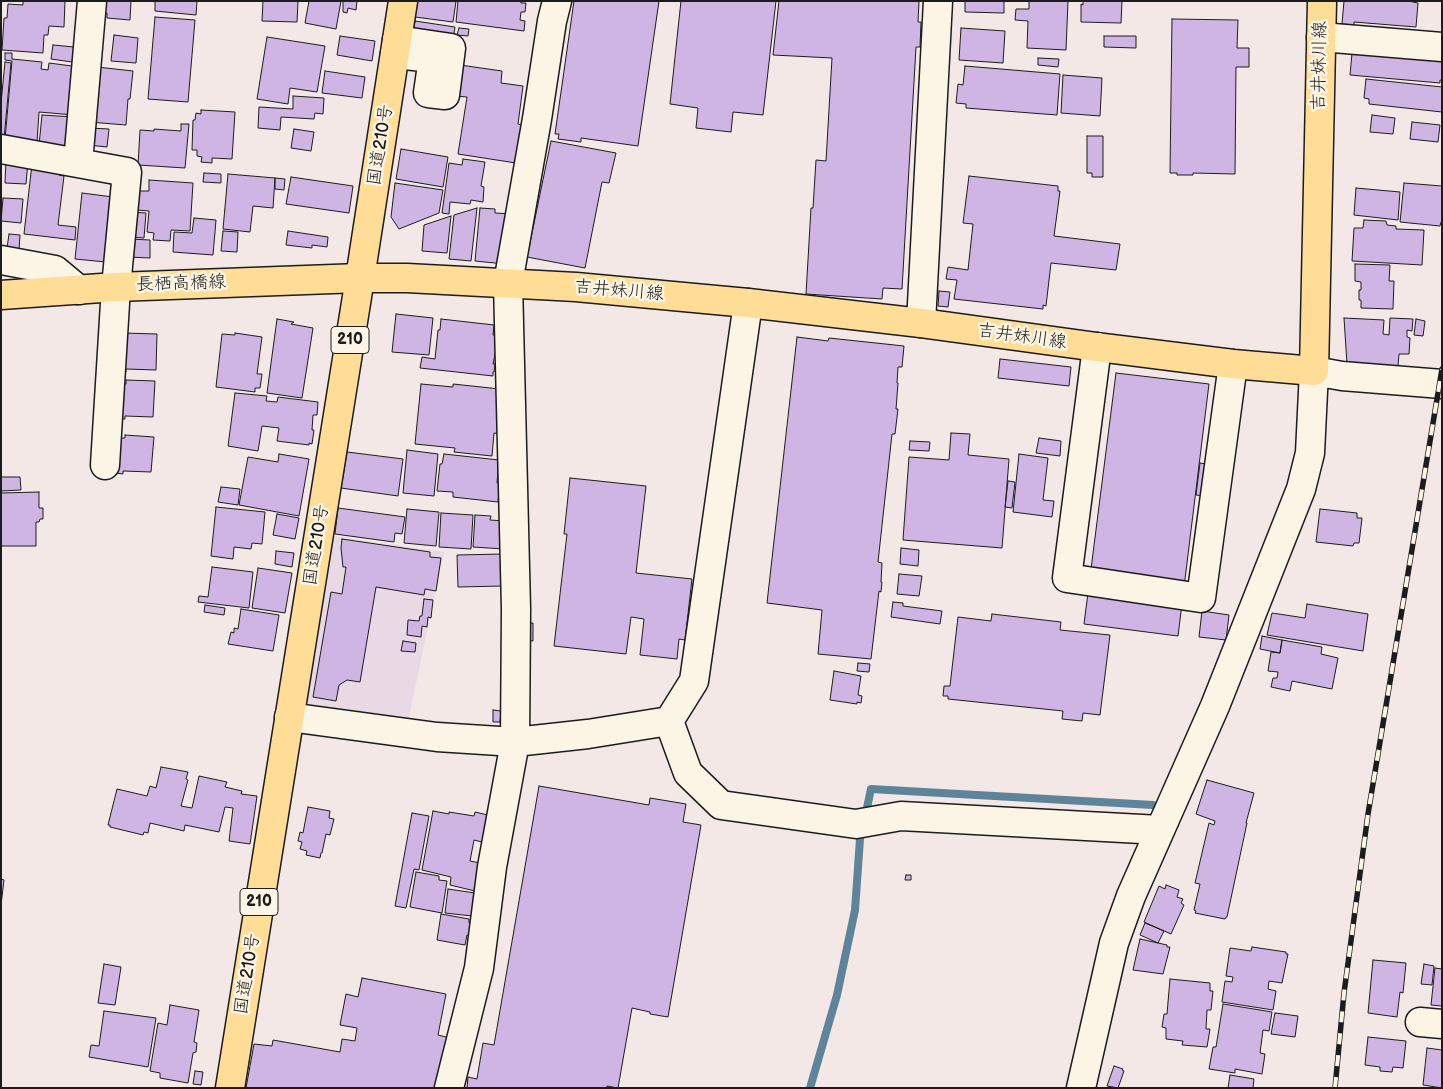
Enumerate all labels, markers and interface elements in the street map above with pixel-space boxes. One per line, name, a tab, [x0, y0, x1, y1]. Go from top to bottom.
street label: 吉井妹川線	[1308, 21, 1332, 111]
street label: 国道210号	[364, 103, 398, 187]
street label: 長栖高橋線	[136, 272, 226, 296]
street label: 吉井妹川線	[573, 276, 665, 306]
street label: 吉井妹川線	[976, 320, 1068, 354]
road number: 210	[331, 326, 369, 354]
street label: 国道210号	[300, 503, 334, 587]
road number: 210	[240, 889, 278, 916]
street label: 国道210号	[231, 932, 265, 1016]

